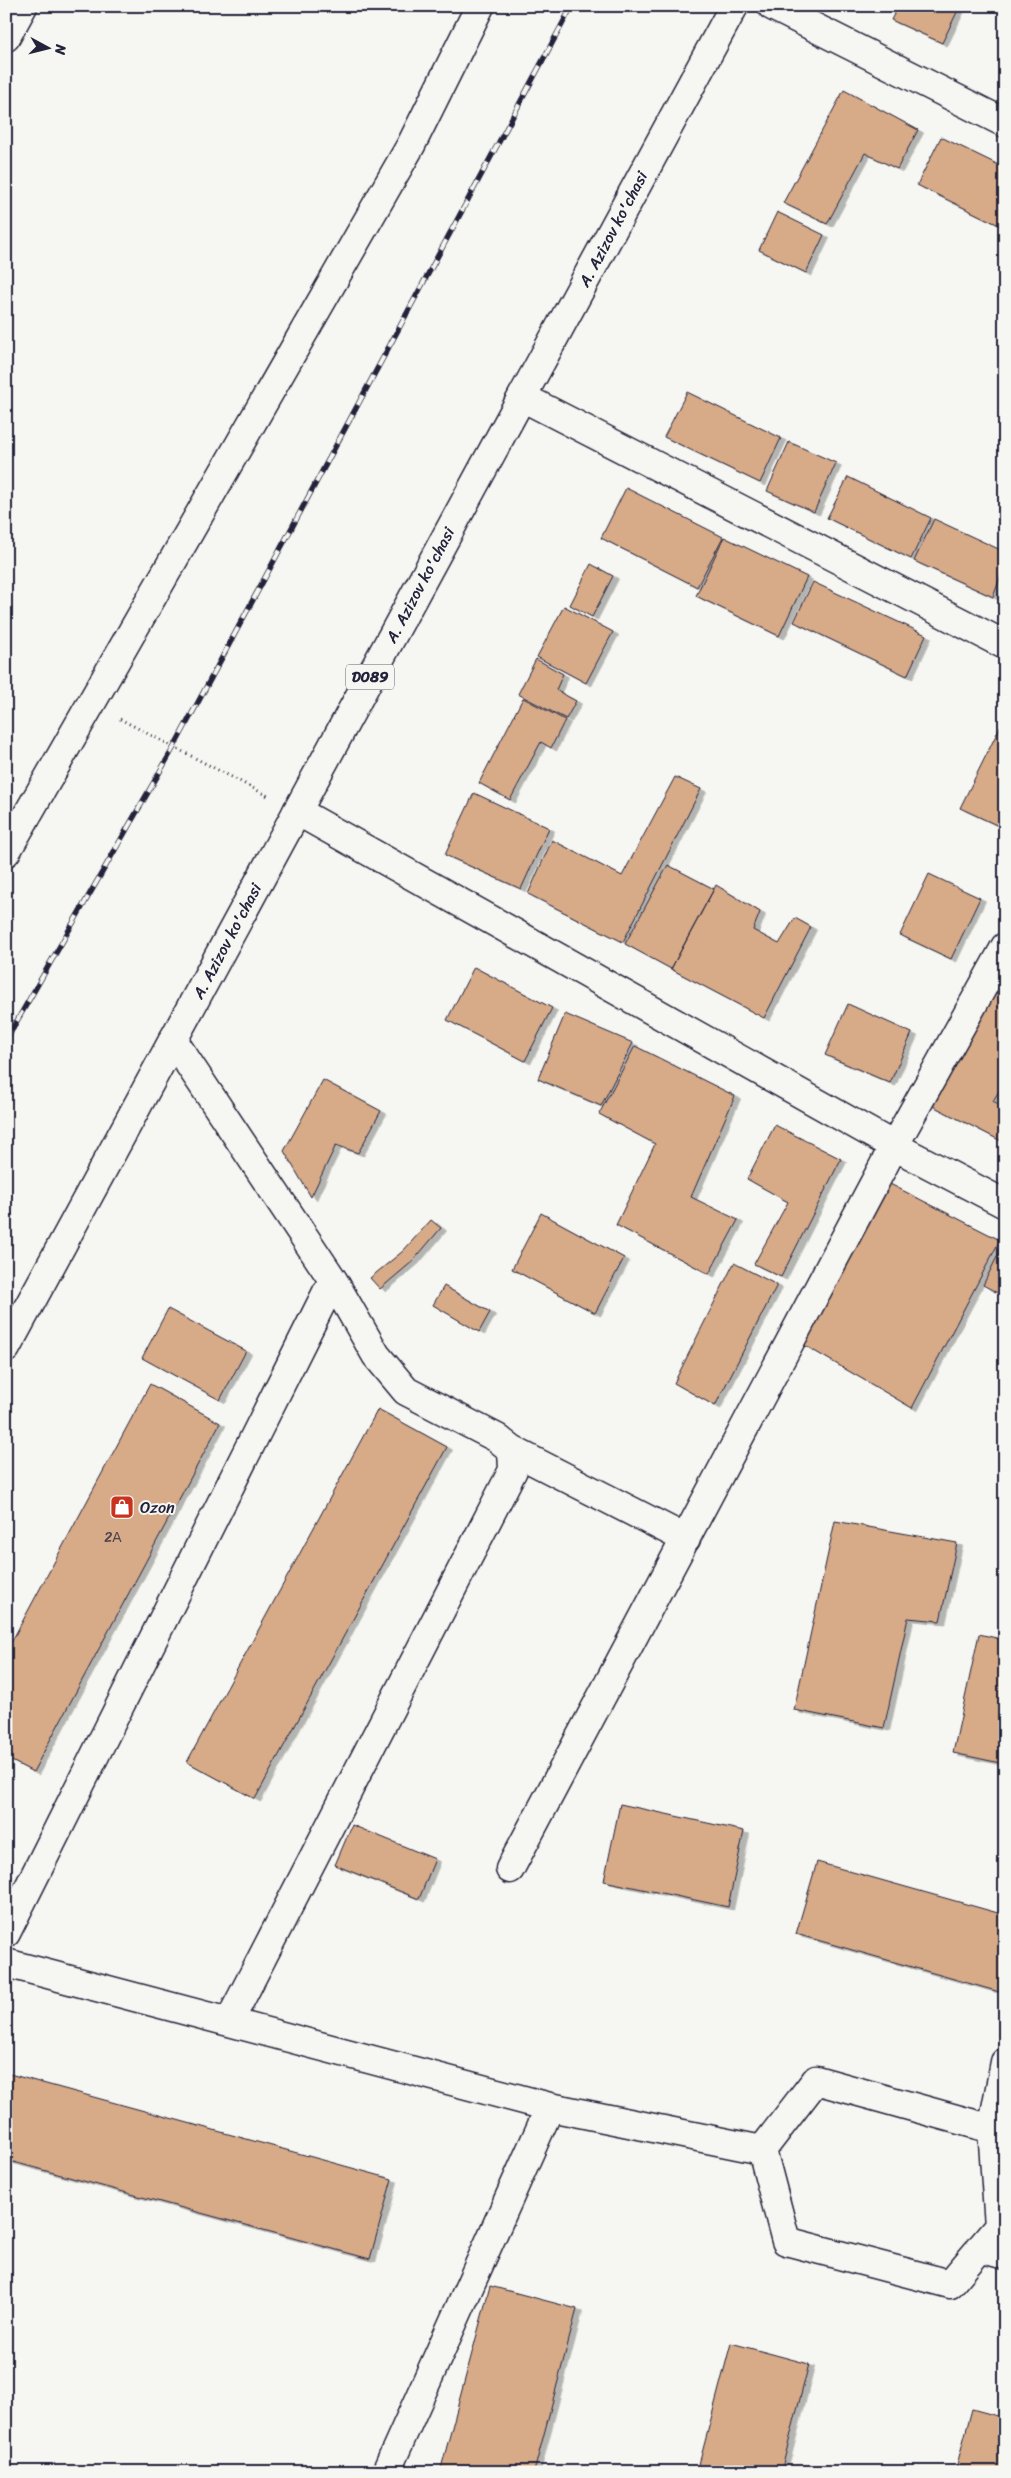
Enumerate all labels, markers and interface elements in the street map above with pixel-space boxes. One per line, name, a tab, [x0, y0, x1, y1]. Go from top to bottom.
north arrow	[22, 22, 72, 72]
text: N	[47, 42, 74, 56]
street label: A. Azizov ko'chasi	[570, 165, 656, 293]
street label: A. Azizov ko'chasi	[377, 521, 463, 649]
road number: D089	[346, 664, 394, 690]
street label: A. Azizov ko'chasi	[184, 877, 270, 1005]
place label: Ozon	[140, 1493, 175, 1522]
shop icon: Ozon	[109, 1494, 135, 1520]
house number: 2А	[104, 1525, 122, 1550]

